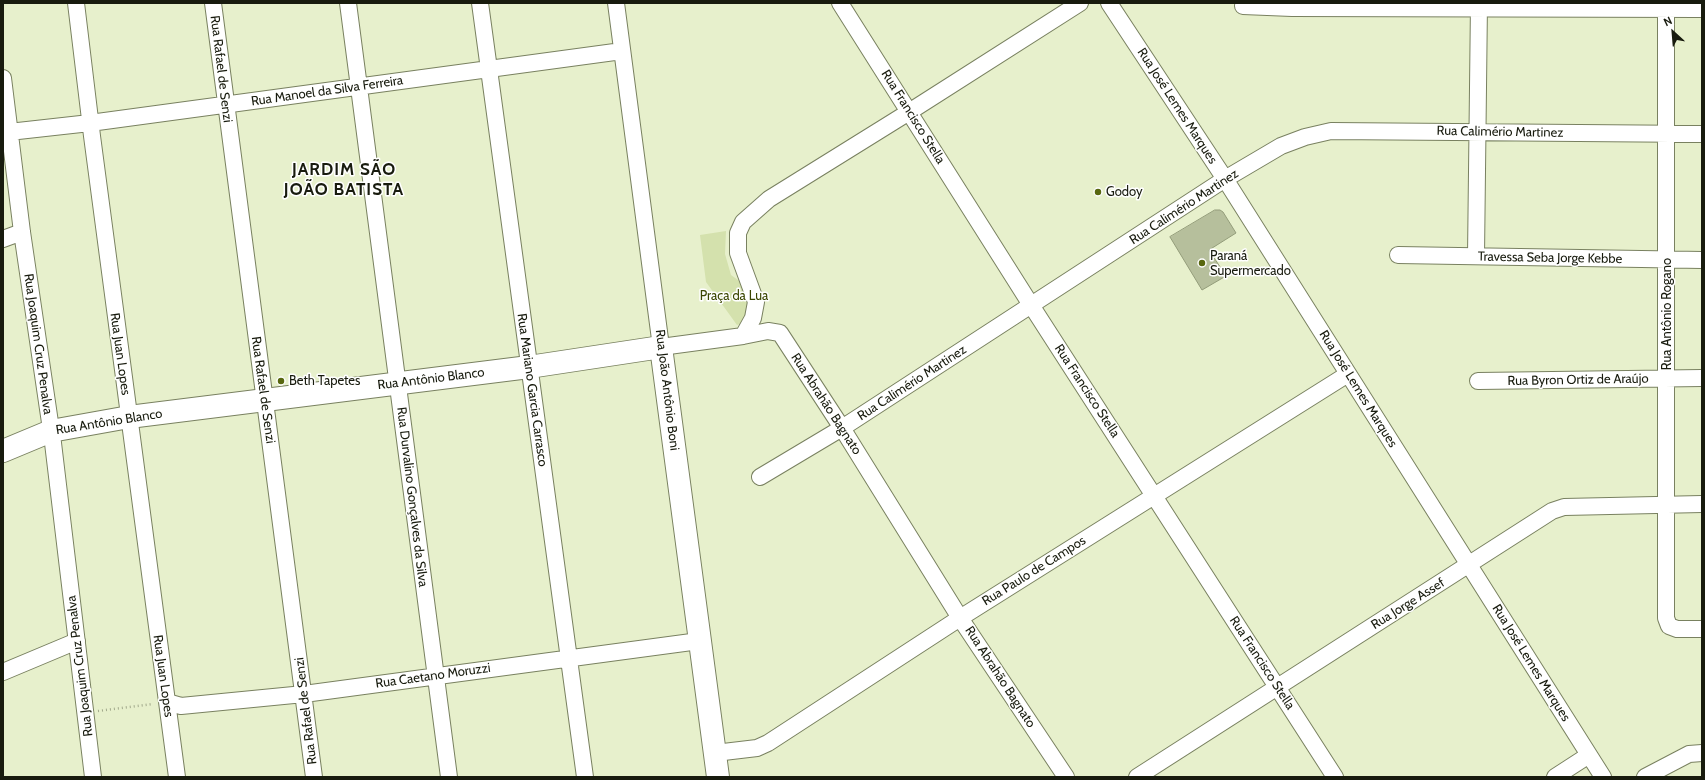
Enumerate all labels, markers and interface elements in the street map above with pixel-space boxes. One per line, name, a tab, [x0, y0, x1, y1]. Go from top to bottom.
north arrow	[1653, 12, 1693, 52]
text: N	[1661, 13, 1674, 29]
street label: Rua Rafael de Senzi	[207, 14, 235, 124]
street label: Rua José Lemes Marques	[1134, 45, 1220, 167]
street label: Rua Francisco Stella	[878, 67, 948, 167]
street label: Rua Manoel da Silva Ferreira	[250, 73, 404, 109]
street label: Rua Calimério Martinez	[1437, 123, 1563, 141]
district label: JARDIM SÃO JOÃO BATISTA	[284, 160, 404, 200]
street label: Rua Calimério Martinez	[1127, 166, 1241, 248]
place label: Godoy	[1106, 184, 1143, 200]
marker: Godoy	[1093, 187, 1103, 197]
place label: Paraná Supermercado	[1210, 248, 1291, 279]
street label: Travessa Seba Jorge Kebbe	[1478, 249, 1622, 267]
marker: Paraná Supermercado	[1197, 258, 1207, 268]
street label: Rua Antônio Rogano	[1659, 258, 1675, 370]
street label: Rua Joaquim Cruz Penalva	[20, 273, 56, 415]
park label: Praça da Lua	[700, 288, 768, 304]
street label: Rua Juan Lopes	[107, 312, 133, 396]
street label: Rua Mariano Garcia Carrasco	[514, 312, 550, 468]
street label: Rua José Lemes Marques	[1316, 328, 1400, 450]
street label: Rua João Antônio Boni	[652, 329, 682, 451]
street label: Rua Rafael de Senzi	[248, 335, 278, 445]
street label: Rua Francisco Stella	[1051, 341, 1123, 441]
street label: Rua Calimério Martinez	[855, 342, 969, 424]
street label: Rua Abrahão Bagnato	[787, 350, 865, 458]
street label: Rua Antônio Blanco	[377, 365, 485, 393]
street label: Rua Byron Ortiz de Araújo	[1507, 371, 1649, 389]
place label: Beth Tapetes	[289, 373, 360, 389]
marker: Beth Tapetes	[276, 376, 286, 386]
street label: Rua Antônio Blanco	[55, 406, 163, 438]
street label: Rua Durvalino Gonçalves da Silva	[393, 406, 431, 588]
street label: Rua Paulo de Campos	[979, 533, 1089, 609]
street label: Rua Jorge Assef	[1368, 575, 1448, 633]
street label: Rua Joaquim Cruz Penalva	[64, 594, 96, 738]
street label: Rua José Lemes Marques	[1489, 602, 1573, 724]
street label: Rua Francisco Stella	[1226, 613, 1298, 713]
street label: Rua Abrahão Bagnato	[961, 623, 1039, 731]
street label: Rua Juan Lopes	[150, 634, 176, 718]
street label: Rua Rafael de Senzi	[292, 656, 320, 766]
street label: Rua Caetano Moruzzi	[374, 660, 492, 692]

